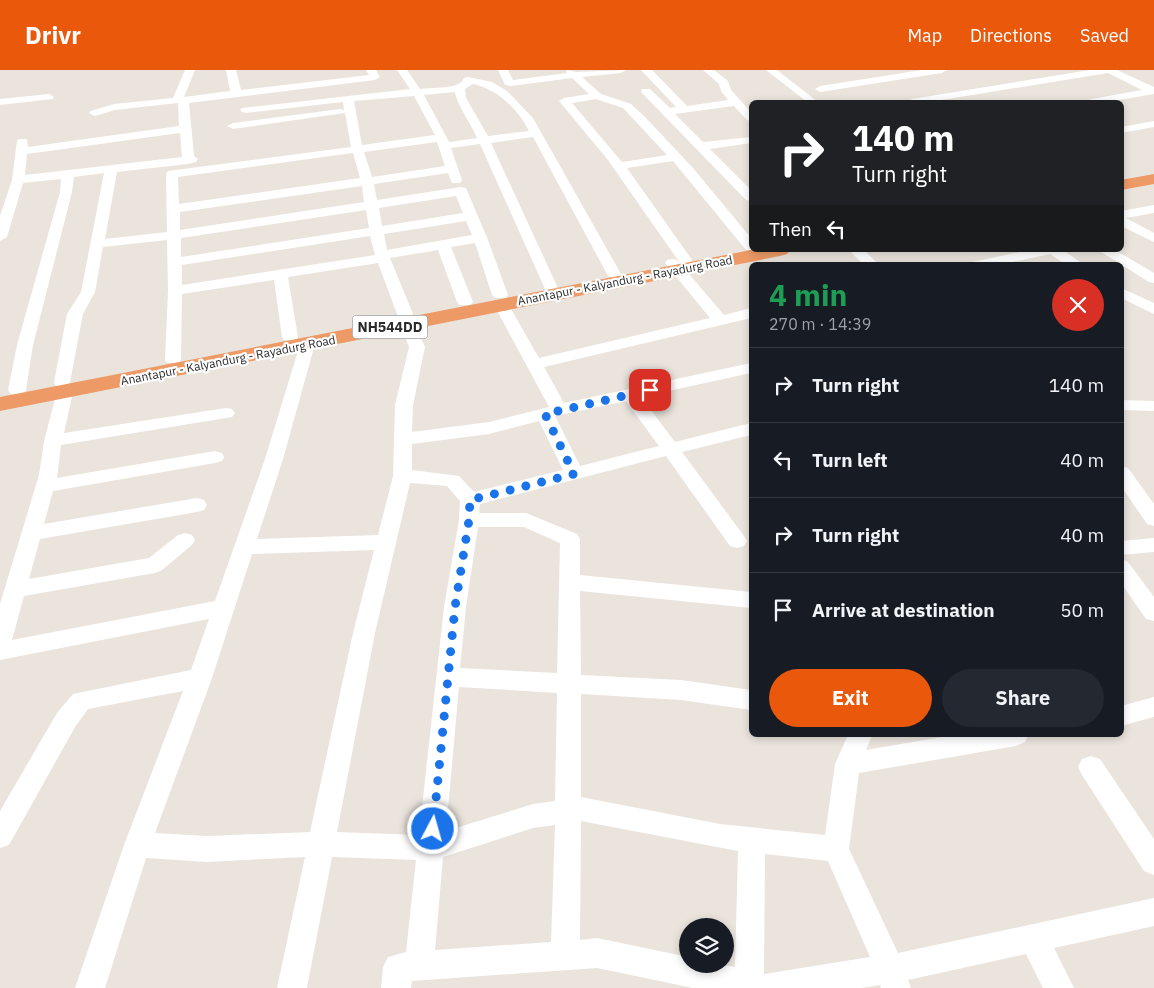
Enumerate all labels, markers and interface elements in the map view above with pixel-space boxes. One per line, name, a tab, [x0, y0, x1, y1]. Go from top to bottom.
text: Drivr	[25, 19, 81, 51]
text: Map	[907, 24, 942, 47]
text: Directions	[970, 24, 1052, 47]
text: Saved	[1080, 24, 1129, 47]
text: 140 m	[852, 115, 955, 161]
icon: right	[769, 120, 834, 185]
text: Turn right	[852, 159, 947, 188]
icon: left	[822, 215, 850, 243]
text: Then	[769, 217, 812, 241]
street label: Anantapur - Kalyandurg - Rayadurg Road	[516, 252, 734, 308]
text: 4 min	[769, 275, 847, 314]
button: close	[1052, 279, 1104, 331]
text: 270 m · 14:39	[769, 314, 871, 334]
road number: NH544DD	[352, 316, 428, 338]
street label: Anantapur - Kalyandurg - Rayadurg Road	[119, 332, 337, 388]
pin	[629, 369, 671, 411]
icon: right	[769, 371, 797, 399]
text: Turn right	[812, 373, 899, 397]
text: 140 m	[1049, 373, 1104, 397]
icon: arrive	[636, 376, 664, 404]
icon: left	[769, 446, 797, 474]
text: Turn left	[812, 448, 888, 472]
text: 40 m	[1060, 448, 1104, 472]
icon: right	[769, 521, 797, 549]
text: Turn right	[812, 523, 899, 547]
text: 40 m	[1060, 523, 1104, 547]
icon: arrive	[769, 596, 797, 624]
text: Arrive at destination	[812, 598, 995, 622]
text: 50 m	[1060, 598, 1104, 622]
button: Exit	[769, 669, 932, 727]
button: Share	[942, 669, 1104, 727]
position arrow	[406, 802, 458, 854]
map controls	[679, 918, 734, 973]
button: layers	[679, 918, 734, 973]

